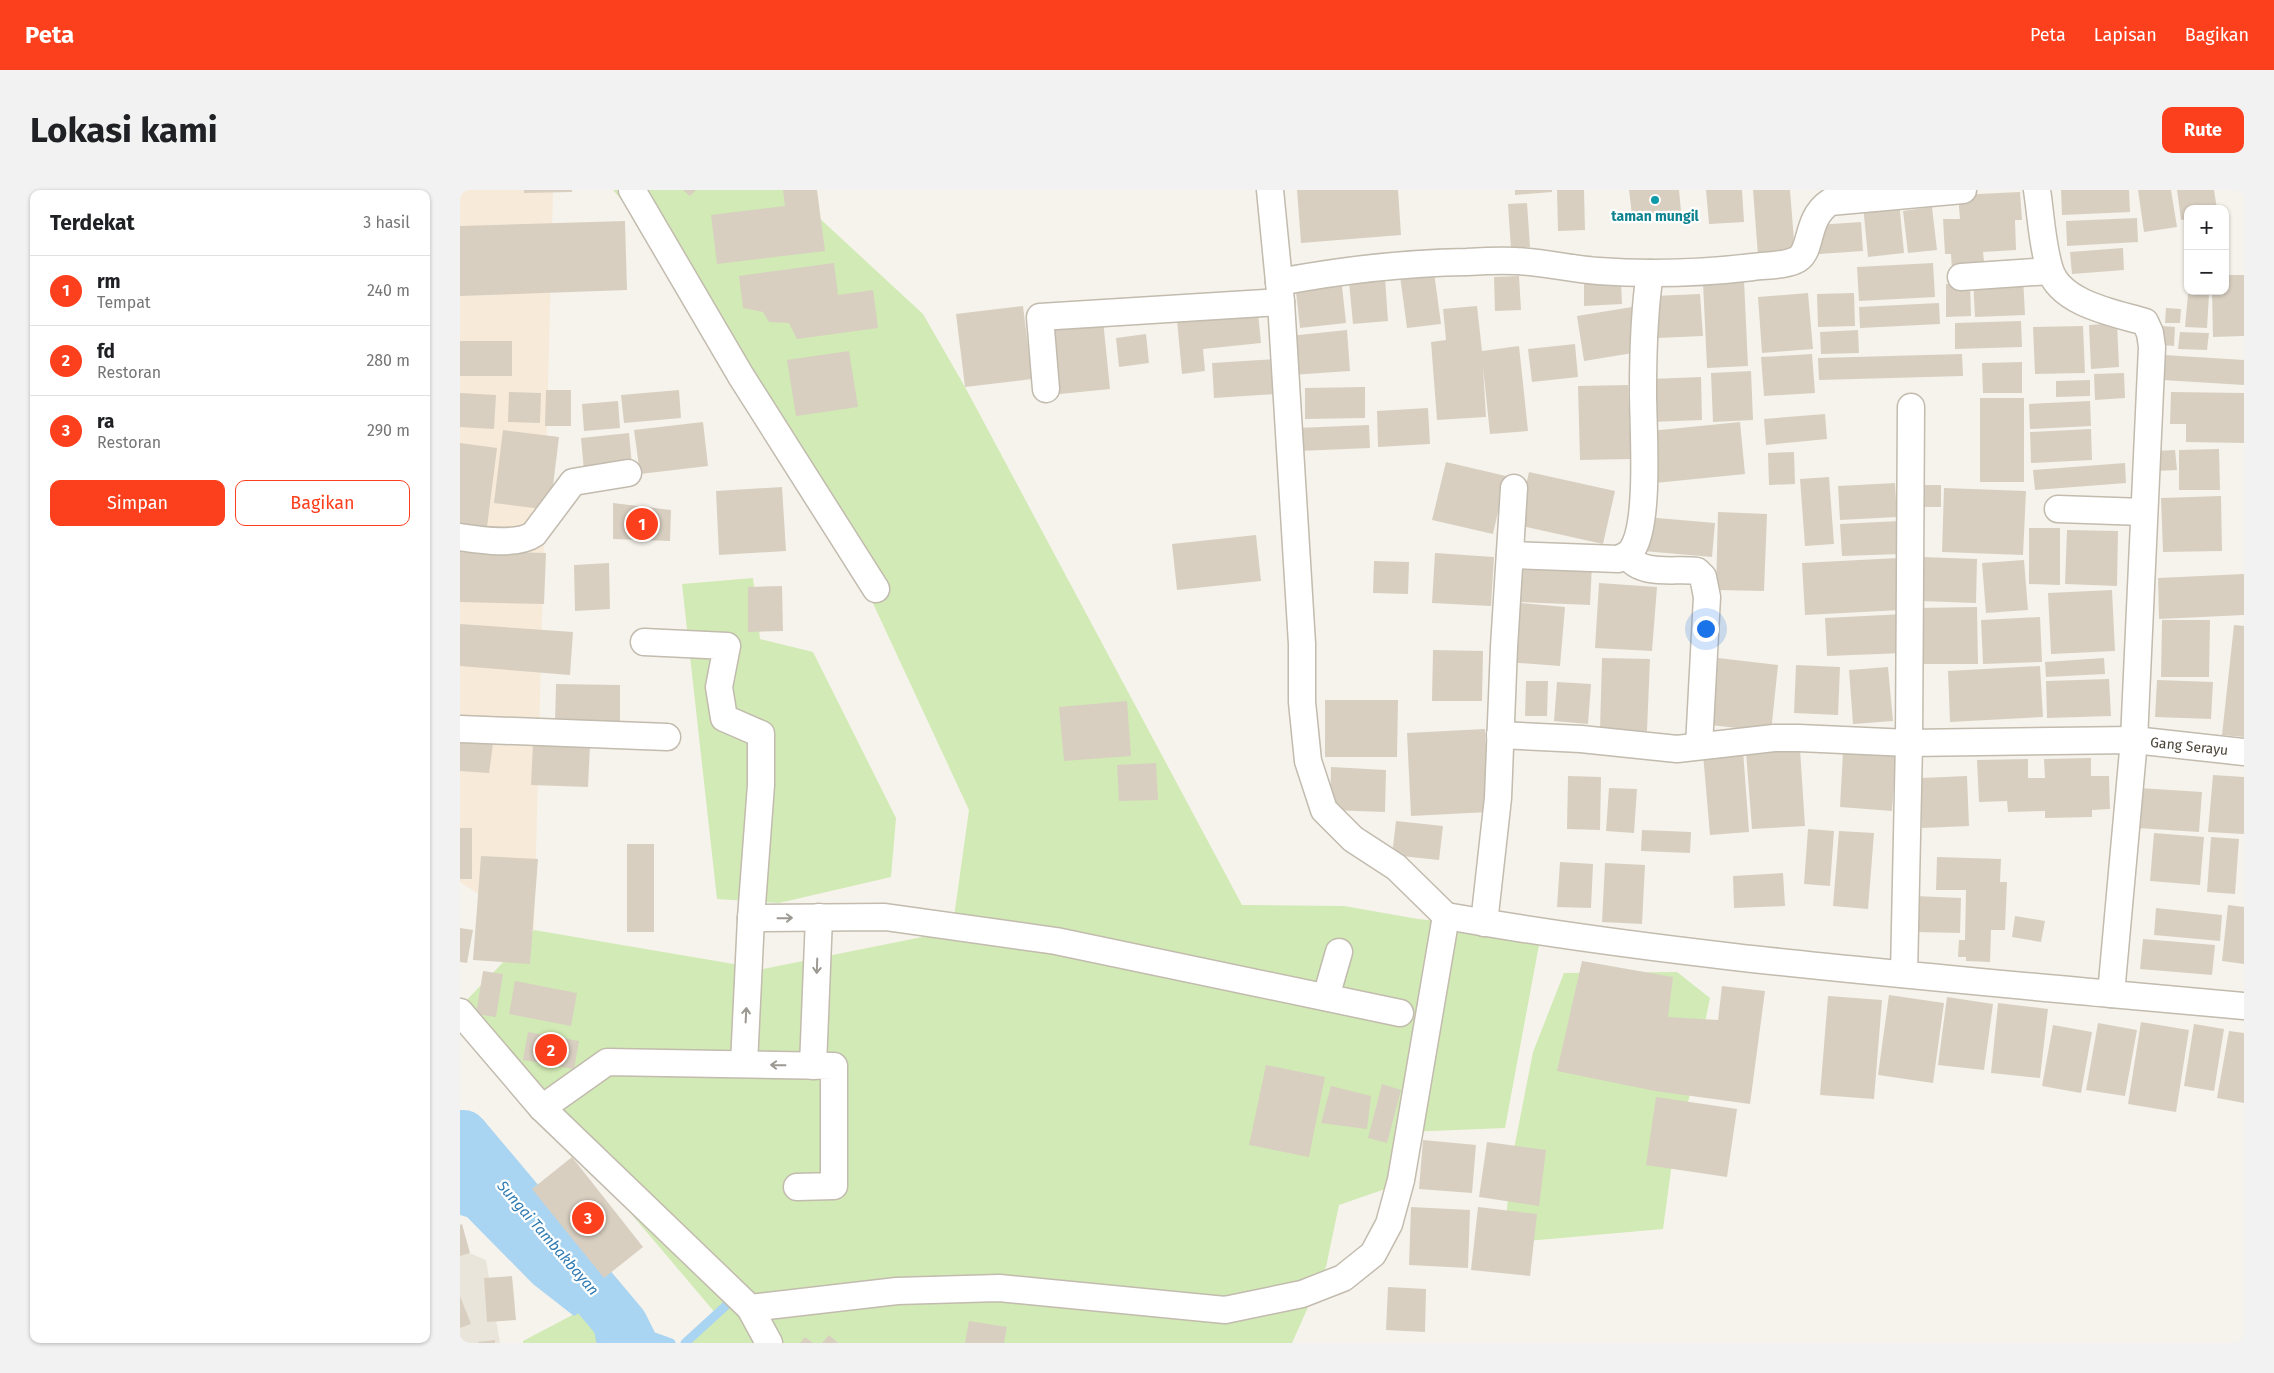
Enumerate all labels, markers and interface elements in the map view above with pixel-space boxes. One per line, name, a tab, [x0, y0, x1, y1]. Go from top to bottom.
text: Peta	[25, 21, 74, 49]
text: Peta	[2030, 24, 2066, 46]
text: Lapisan	[2094, 24, 2157, 46]
text: Bagikan	[2185, 24, 2249, 46]
button: Rute	[2162, 107, 2244, 153]
text: Lokasi kami	[30, 109, 218, 151]
marker: taman mungil	[1649, 194, 1661, 206]
map controls	[2184, 205, 2229, 295]
button: +	[2184, 205, 2229, 250]
place label: taman mungil	[1611, 208, 1700, 225]
text: Terdekat	[50, 210, 135, 236]
text: 3 hasil	[363, 213, 410, 232]
button: −	[2184, 250, 2229, 295]
text: rm	[97, 270, 121, 293]
text: 1	[62, 281, 70, 300]
text: 240 m	[367, 281, 410, 300]
text: Tempat	[97, 293, 151, 312]
text: fd	[97, 340, 115, 363]
text: 2	[62, 351, 70, 370]
text: 280 m	[366, 351, 410, 370]
text: Restoran	[97, 363, 161, 382]
text: ra	[97, 410, 114, 433]
text: 3	[62, 421, 70, 440]
text: 290 m	[367, 421, 410, 440]
text: Restoran	[97, 433, 161, 452]
button: Simpan	[50, 480, 225, 526]
button: Bagikan	[235, 480, 410, 526]
pin: 1	[626, 505, 658, 543]
your location	[1693, 616, 1719, 642]
street label: Gang Serayu	[2149, 733, 2229, 759]
one-way arrow	[776, 913, 793, 923]
one-way arrow	[812, 958, 822, 974]
one-way arrow	[741, 1008, 751, 1024]
pin: 2	[535, 1031, 567, 1069]
one-way arrow	[771, 1060, 787, 1070]
water label: Sungai Tambakbayan	[493, 1176, 603, 1299]
pin: 3	[572, 1199, 604, 1237]

